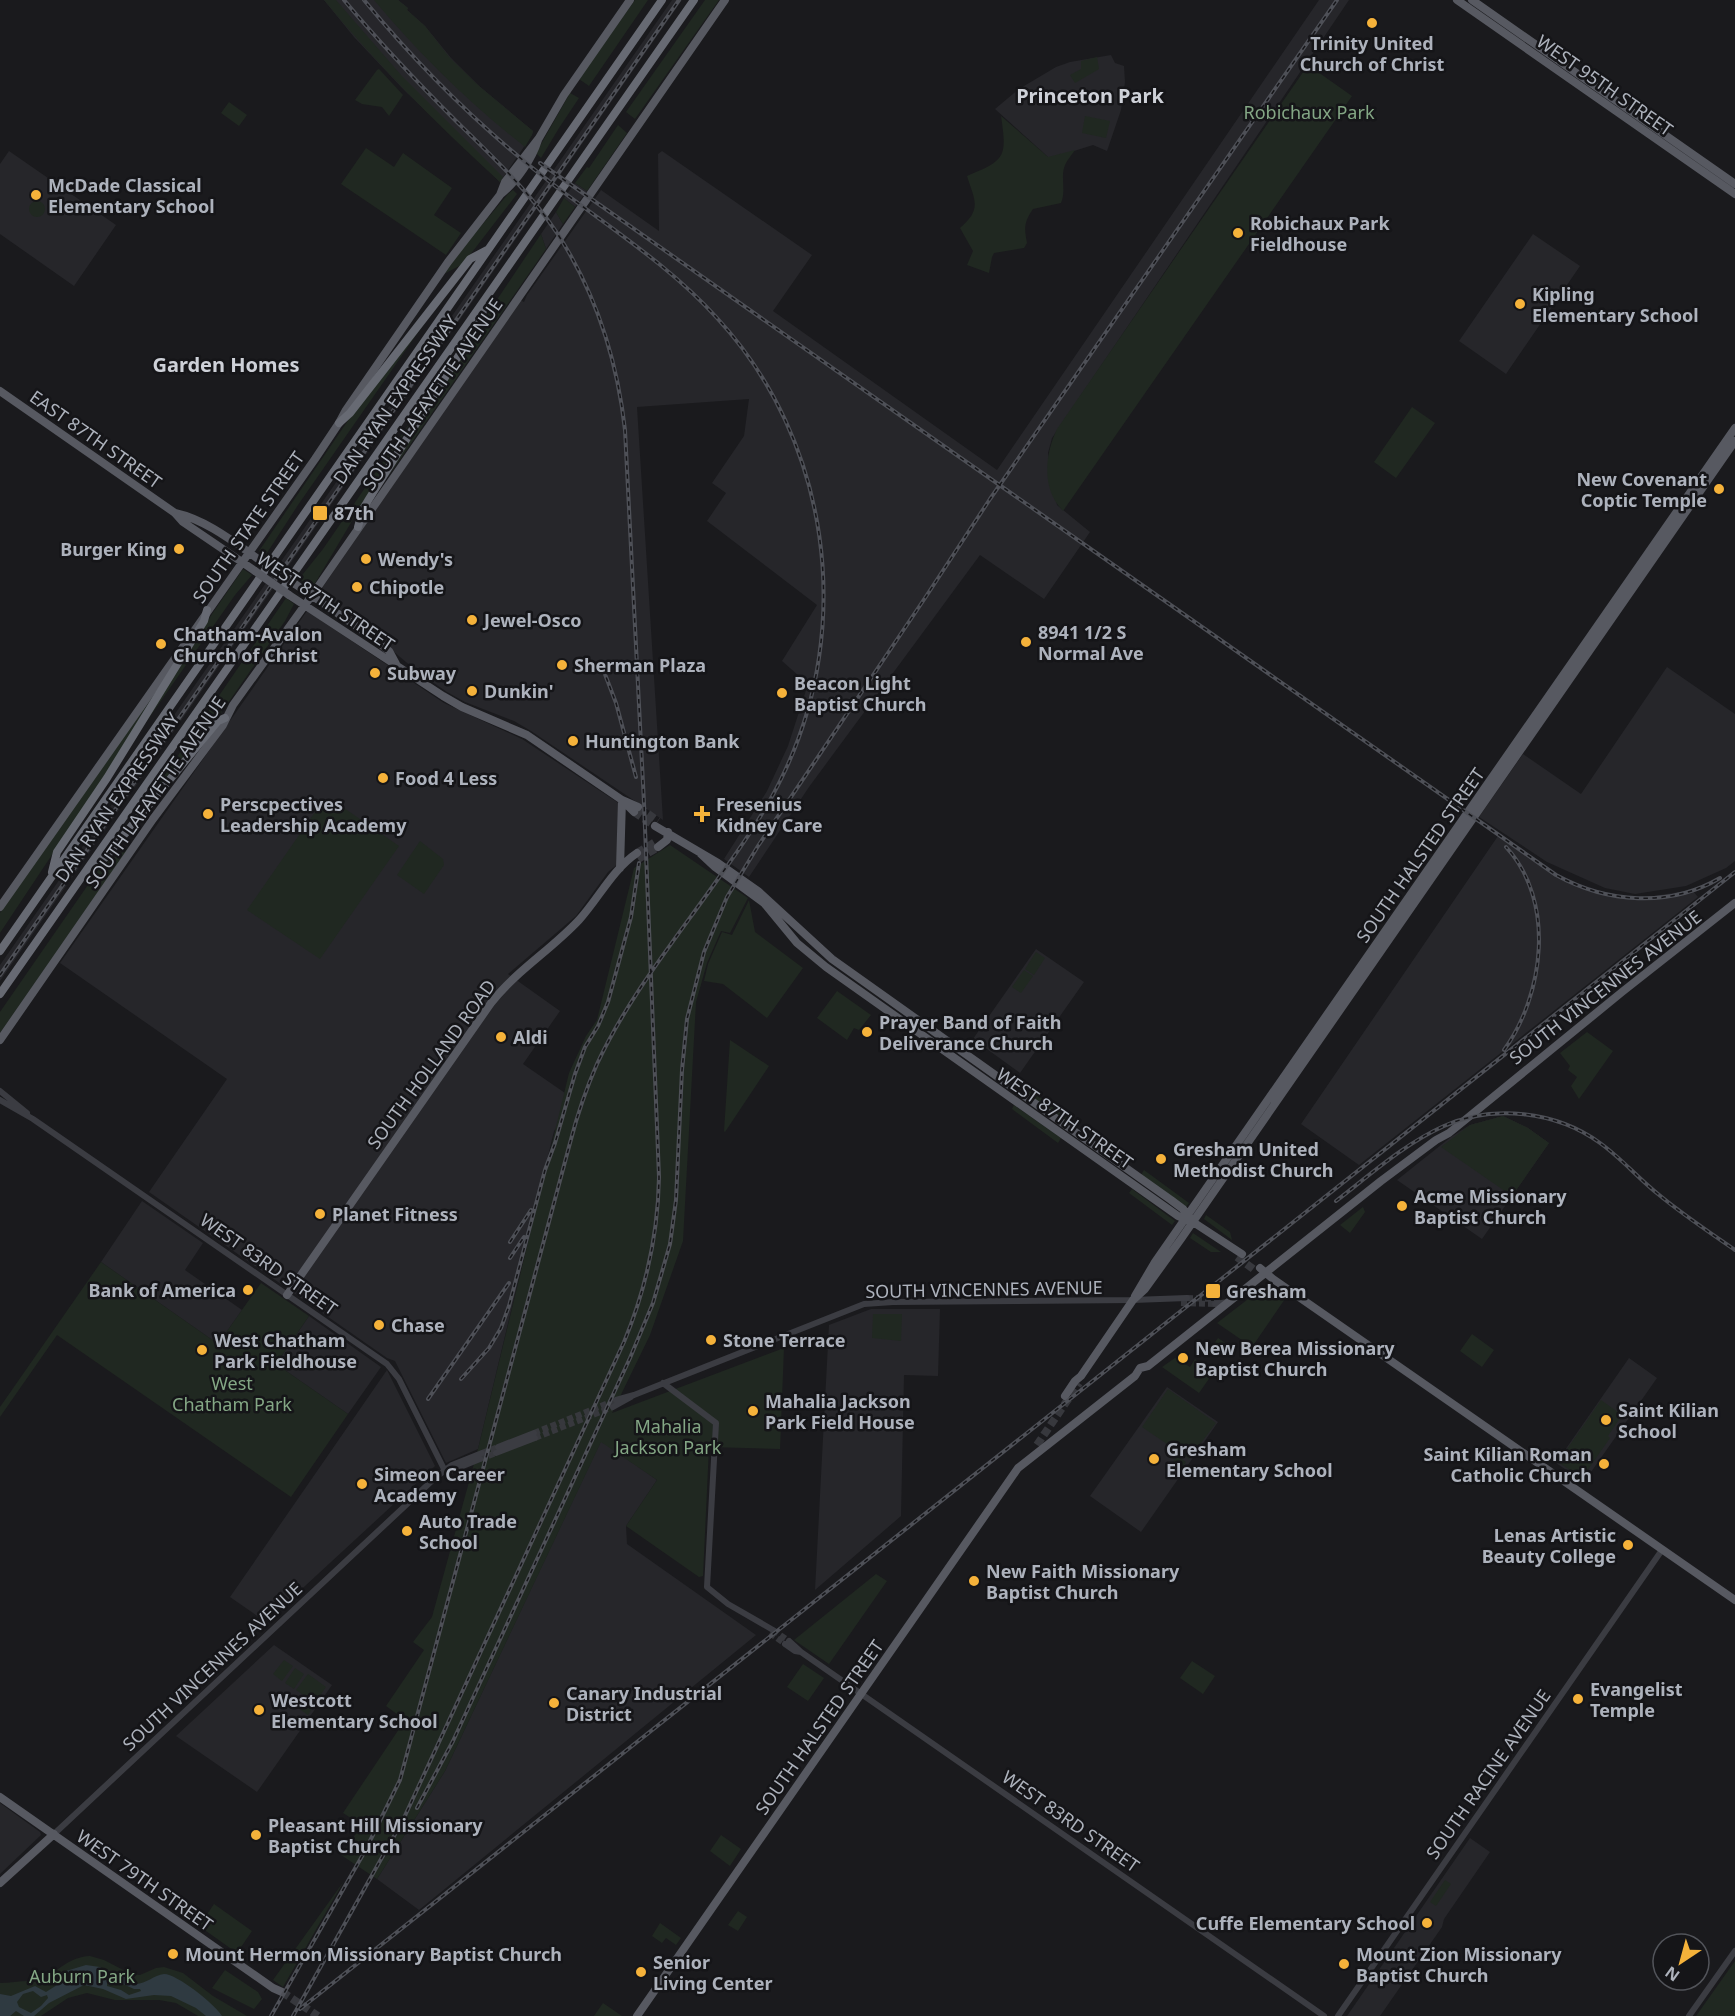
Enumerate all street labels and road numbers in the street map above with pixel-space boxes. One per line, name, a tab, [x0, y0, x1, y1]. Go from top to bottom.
street label: WEST 95TH STREET	[1532, 29, 1678, 141]
street label: SOUTH LAFAYETTE AVENUE	[356, 293, 508, 495]
street label: DAN RYAN EXPRESSWAY	[327, 309, 463, 489]
street label: EAST 87TH STREET	[25, 384, 167, 494]
street label: SOUTH STATE STREET	[187, 446, 309, 608]
street label: WEST 87TH STREET	[253, 546, 399, 656]
street label: SOUTH LAFAYETTE AVENUE	[79, 691, 231, 893]
street label: DAN RYAN EXPRESSWAY	[49, 707, 185, 887]
street label: SOUTH HALSTED STREET	[1350, 763, 1490, 947]
street label: SOUTH VINCENNES AVENUE	[1504, 904, 1706, 1070]
street label: SOUTH HOLLAND ROAD	[361, 974, 501, 1154]
street label: WEST 87TH STREET	[992, 1062, 1138, 1174]
street label: WEST 83RD STREET	[196, 1208, 342, 1320]
street label: SOUTH VINCENNES AVENUE	[865, 1275, 1103, 1303]
street label: SOUTH VINCENNES AVENUE	[117, 1576, 307, 1756]
street label: SOUTH HALSTED STREET	[749, 1635, 889, 1819]
street label: SOUTH RACINE AVENUE	[1420, 1684, 1556, 1864]
street label: WEST 83RD STREET	[998, 1765, 1144, 1877]
street label: WEST 79TH STREET	[72, 1824, 218, 1936]

